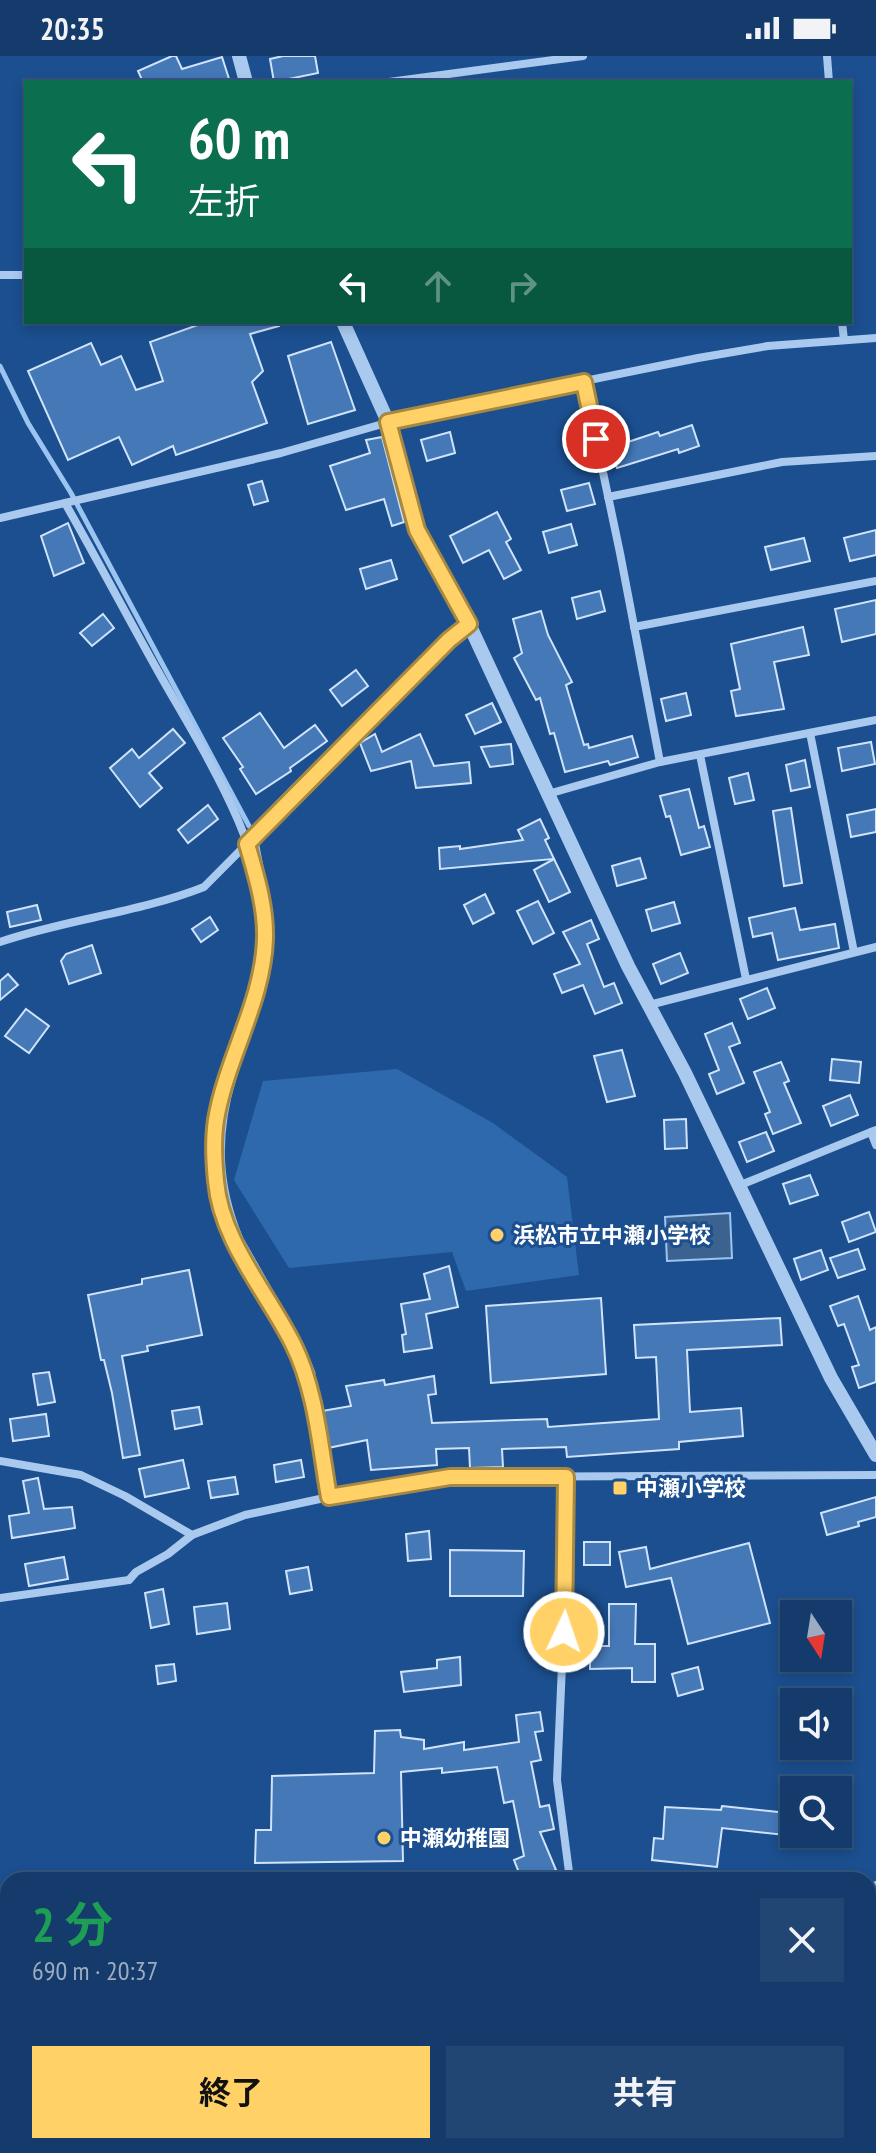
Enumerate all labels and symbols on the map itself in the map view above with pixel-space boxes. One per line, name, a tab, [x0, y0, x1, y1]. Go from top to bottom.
pin	[562, 405, 630, 473]
place label: 浜松市立中瀬小学校	[513, 1221, 711, 1249]
marker: 浜松市立中瀬小学校	[488, 1226, 506, 1244]
place label: 中瀬小学校	[636, 1474, 746, 1502]
marker: 中瀬小学校	[611, 1479, 629, 1497]
position arrow	[522, 1590, 606, 1674]
north arrow	[780, 1600, 852, 1672]
place label: 中瀬幼稚園	[400, 1824, 510, 1852]
marker: 中瀬幼稚園	[375, 1829, 393, 1847]

